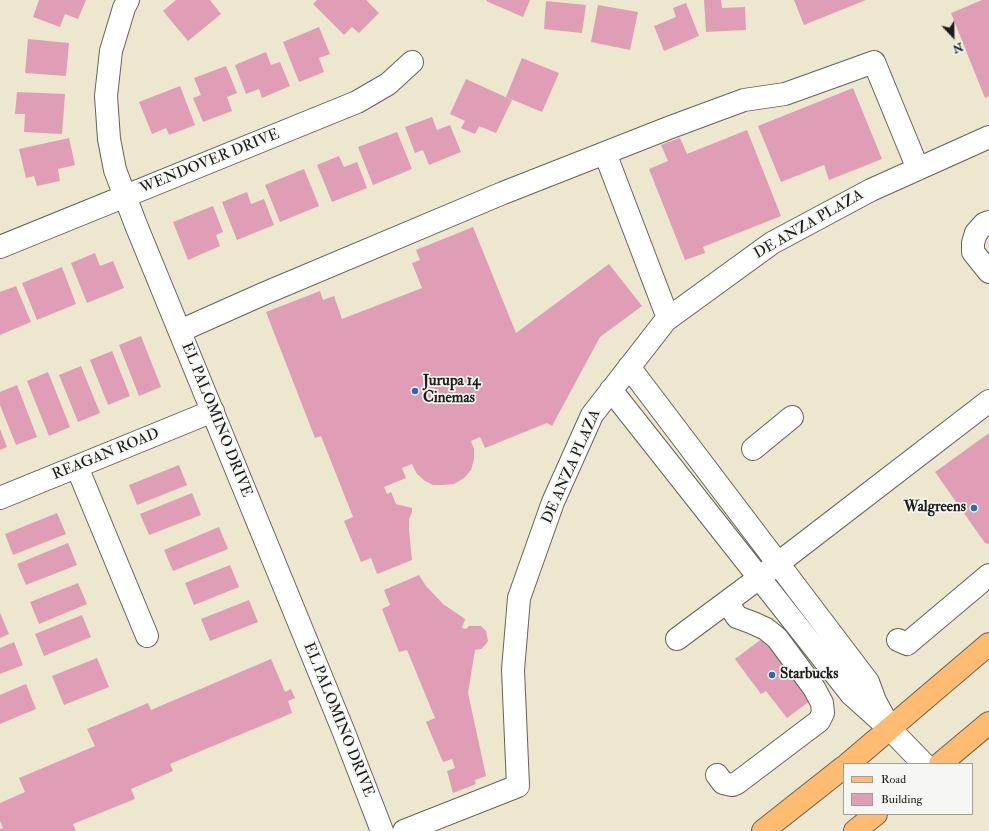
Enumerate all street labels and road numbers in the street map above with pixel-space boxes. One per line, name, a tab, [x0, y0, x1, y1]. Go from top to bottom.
street label: WENDOVER DRIVE	[138, 126, 282, 198]
street label: DE ANZA PLAZA	[751, 186, 867, 264]
street label: EL PALOMINO DRIVE	[177, 340, 255, 500]
street label: DE ANZA PLAZA	[539, 407, 605, 527]
street label: REAGAN ROAD	[50, 425, 162, 485]
street label: EL PALOMINO DRIVE	[299, 640, 377, 800]

